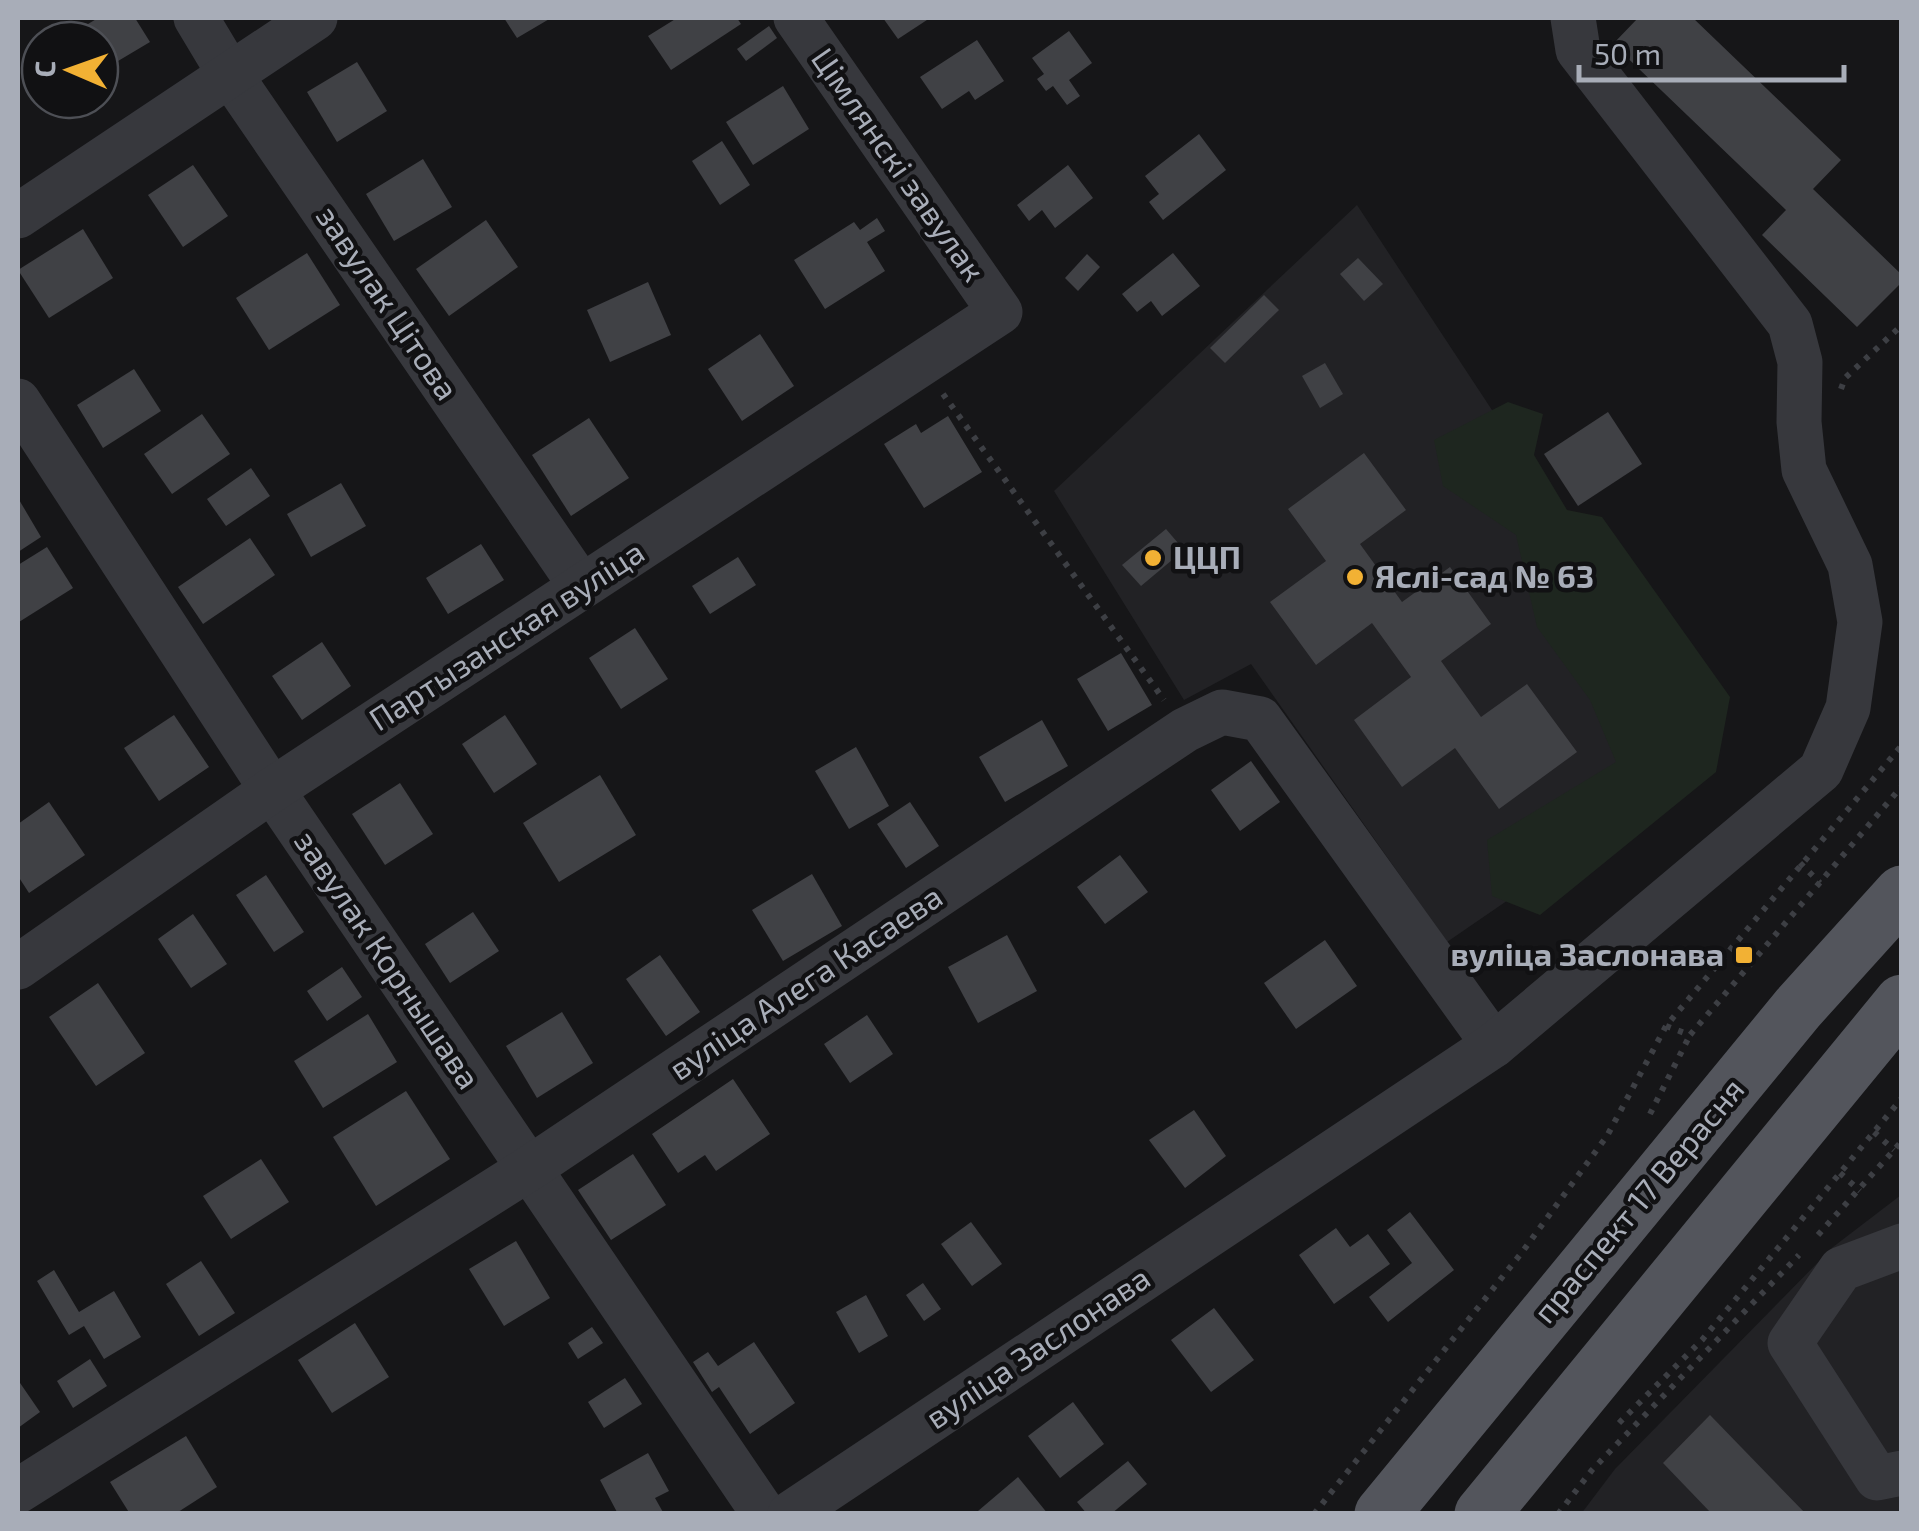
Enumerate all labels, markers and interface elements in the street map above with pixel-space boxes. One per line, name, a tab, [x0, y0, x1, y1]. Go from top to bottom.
north arrow	[20, 20, 120, 120]
scale bar	[1579, 20, 1844, 82]
text: 50 m	[1594, 35, 1661, 71]
street label: Цімлянскі завулак	[804, 40, 994, 288]
text: С	[27, 60, 61, 78]
street label: завулак Цітова	[309, 197, 468, 407]
street label: Партызанская вуліца	[361, 531, 651, 738]
place label: ЦЦП	[1173, 537, 1241, 575]
marker: ЦЦП	[1142, 547, 1164, 569]
place label: Яслі-сад № 63	[1375, 556, 1594, 594]
marker: Яслі-сад № 63	[1344, 566, 1366, 588]
street label: завулак Корнышава	[287, 822, 489, 1096]
street label: вуліца Алега Касаева	[661, 876, 949, 1088]
place label: вуліца Заслонава	[1451, 934, 1724, 973]
marker: вуліца Заслонава	[1733, 944, 1755, 966]
street label: праспект 17 Верасня	[1524, 1070, 1751, 1330]
street label: вуліца Заслонава	[918, 1257, 1157, 1436]

